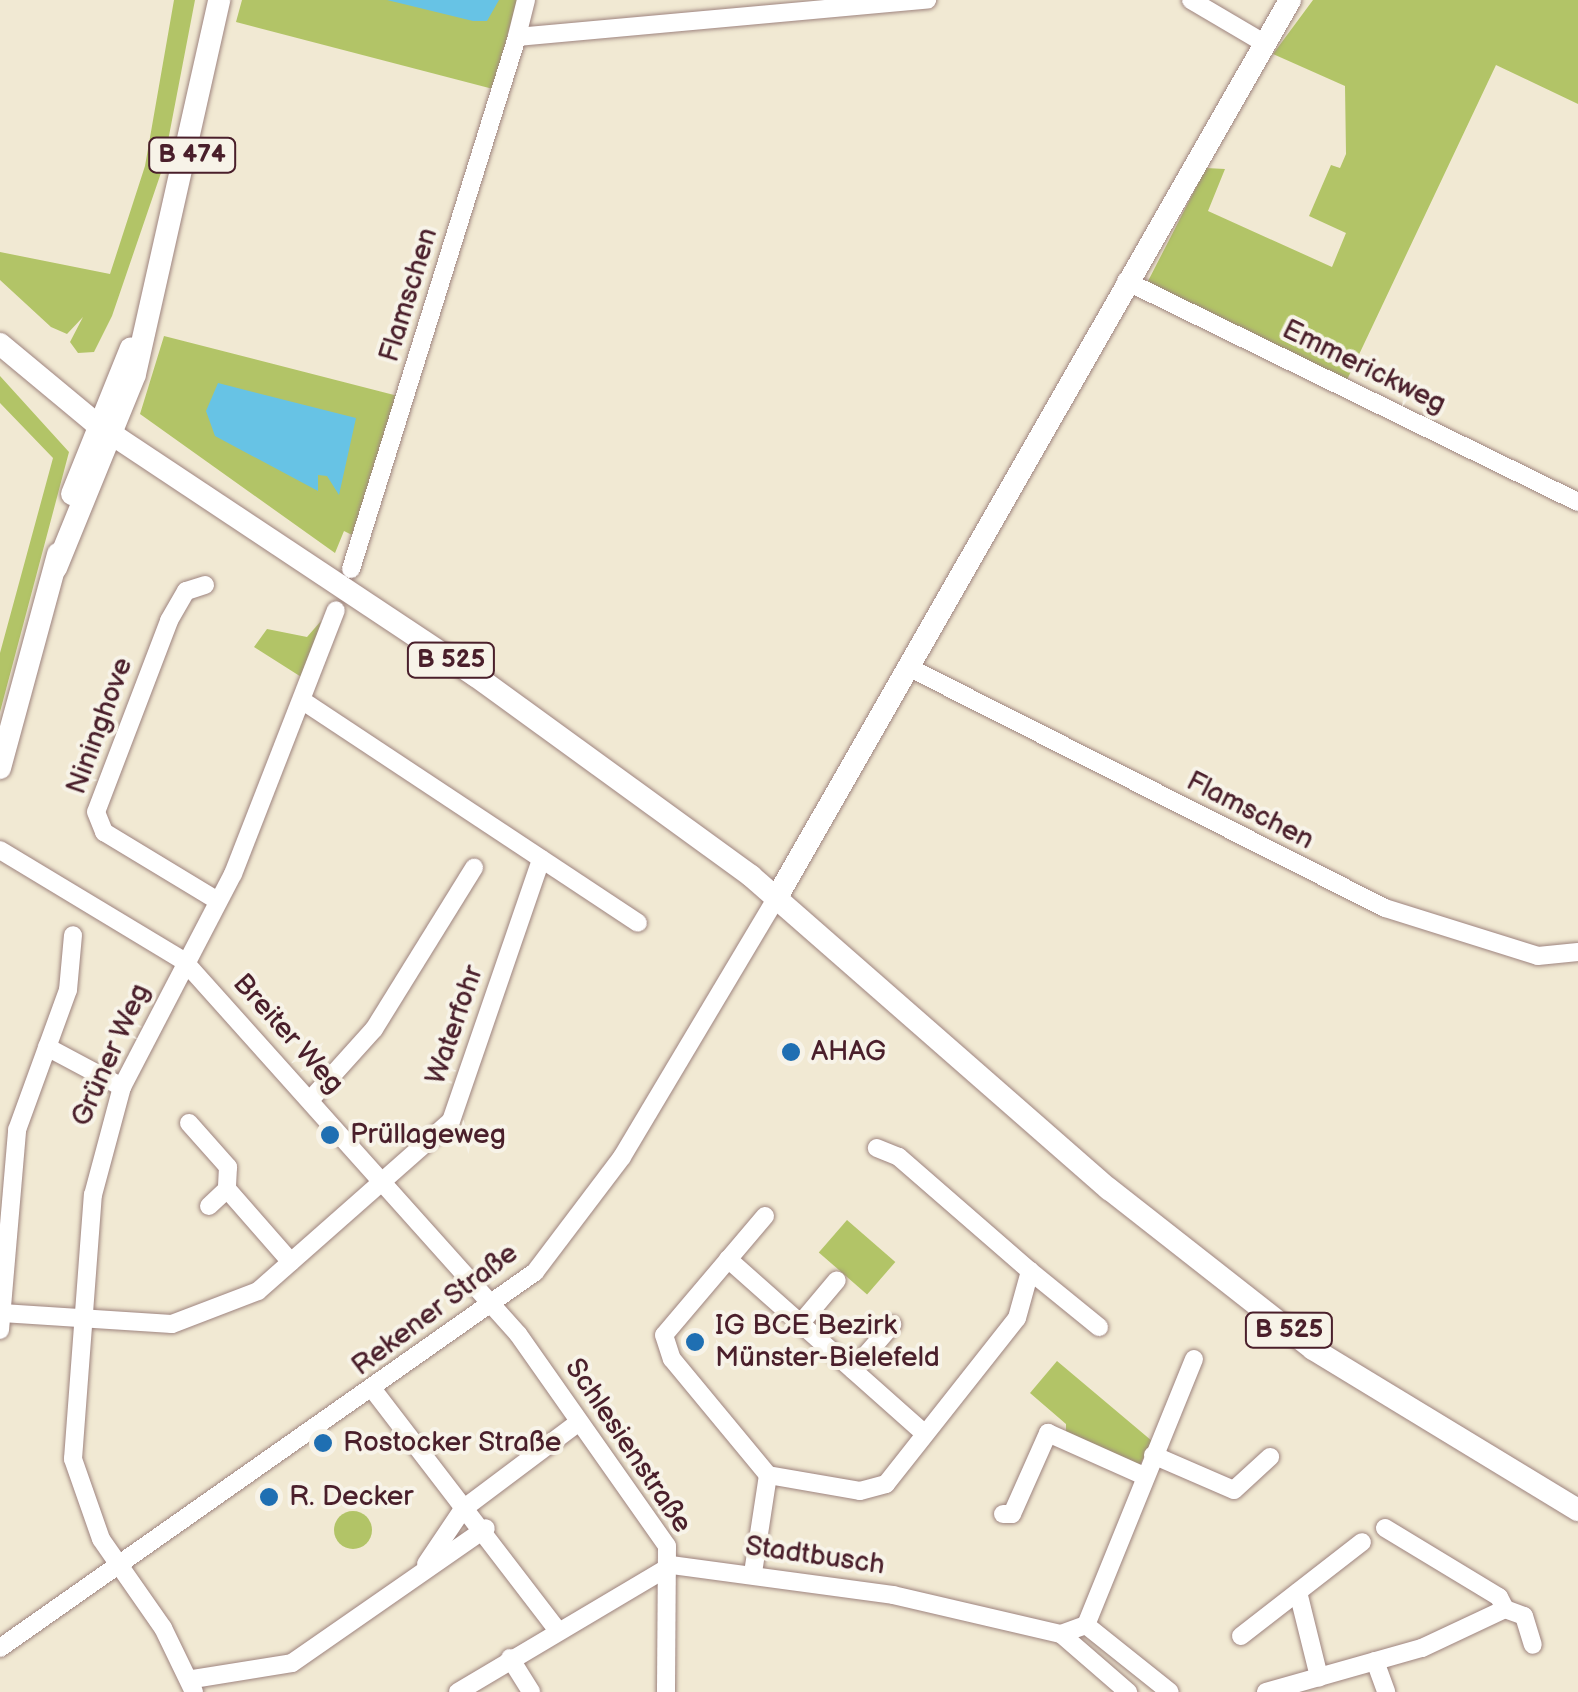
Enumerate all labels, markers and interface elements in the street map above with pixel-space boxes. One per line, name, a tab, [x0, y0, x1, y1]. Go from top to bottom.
road number: B 474	[147, 135, 237, 175]
street label: Flamschen	[373, 224, 445, 366]
street label: Emmerickweg	[1277, 313, 1451, 421]
road number: B 525	[406, 640, 496, 680]
street label: Nininghove	[60, 653, 140, 799]
street label: Flamschen	[1181, 765, 1319, 857]
street label: Waterfohr	[419, 961, 491, 1089]
street label: Breiter Weg	[225, 967, 351, 1101]
street label: Grüner Weg	[64, 978, 158, 1132]
place label: AHAG	[811, 1035, 886, 1069]
marker: AHAG	[780, 1041, 802, 1063]
place label: Prüllageweg	[350, 1118, 506, 1152]
marker: Prüllageweg	[319, 1124, 341, 1146]
street label: Rekener Straße	[345, 1237, 525, 1383]
place label: IG BCE Bezirk Münster-Bielefeld	[715, 1309, 940, 1375]
road number: B 525	[1244, 1310, 1334, 1350]
marker: IG BCE Bezirk Münster-Bielefeld	[684, 1331, 706, 1353]
street label: Schlesienstraße	[557, 1353, 699, 1539]
place label: Rostocker Straße	[343, 1426, 562, 1460]
marker: Rostocker Straße	[312, 1432, 334, 1454]
place label: R. Decker	[289, 1480, 413, 1514]
marker: R. Decker	[258, 1486, 280, 1508]
street label: Stadtbusch	[743, 1530, 887, 1582]

